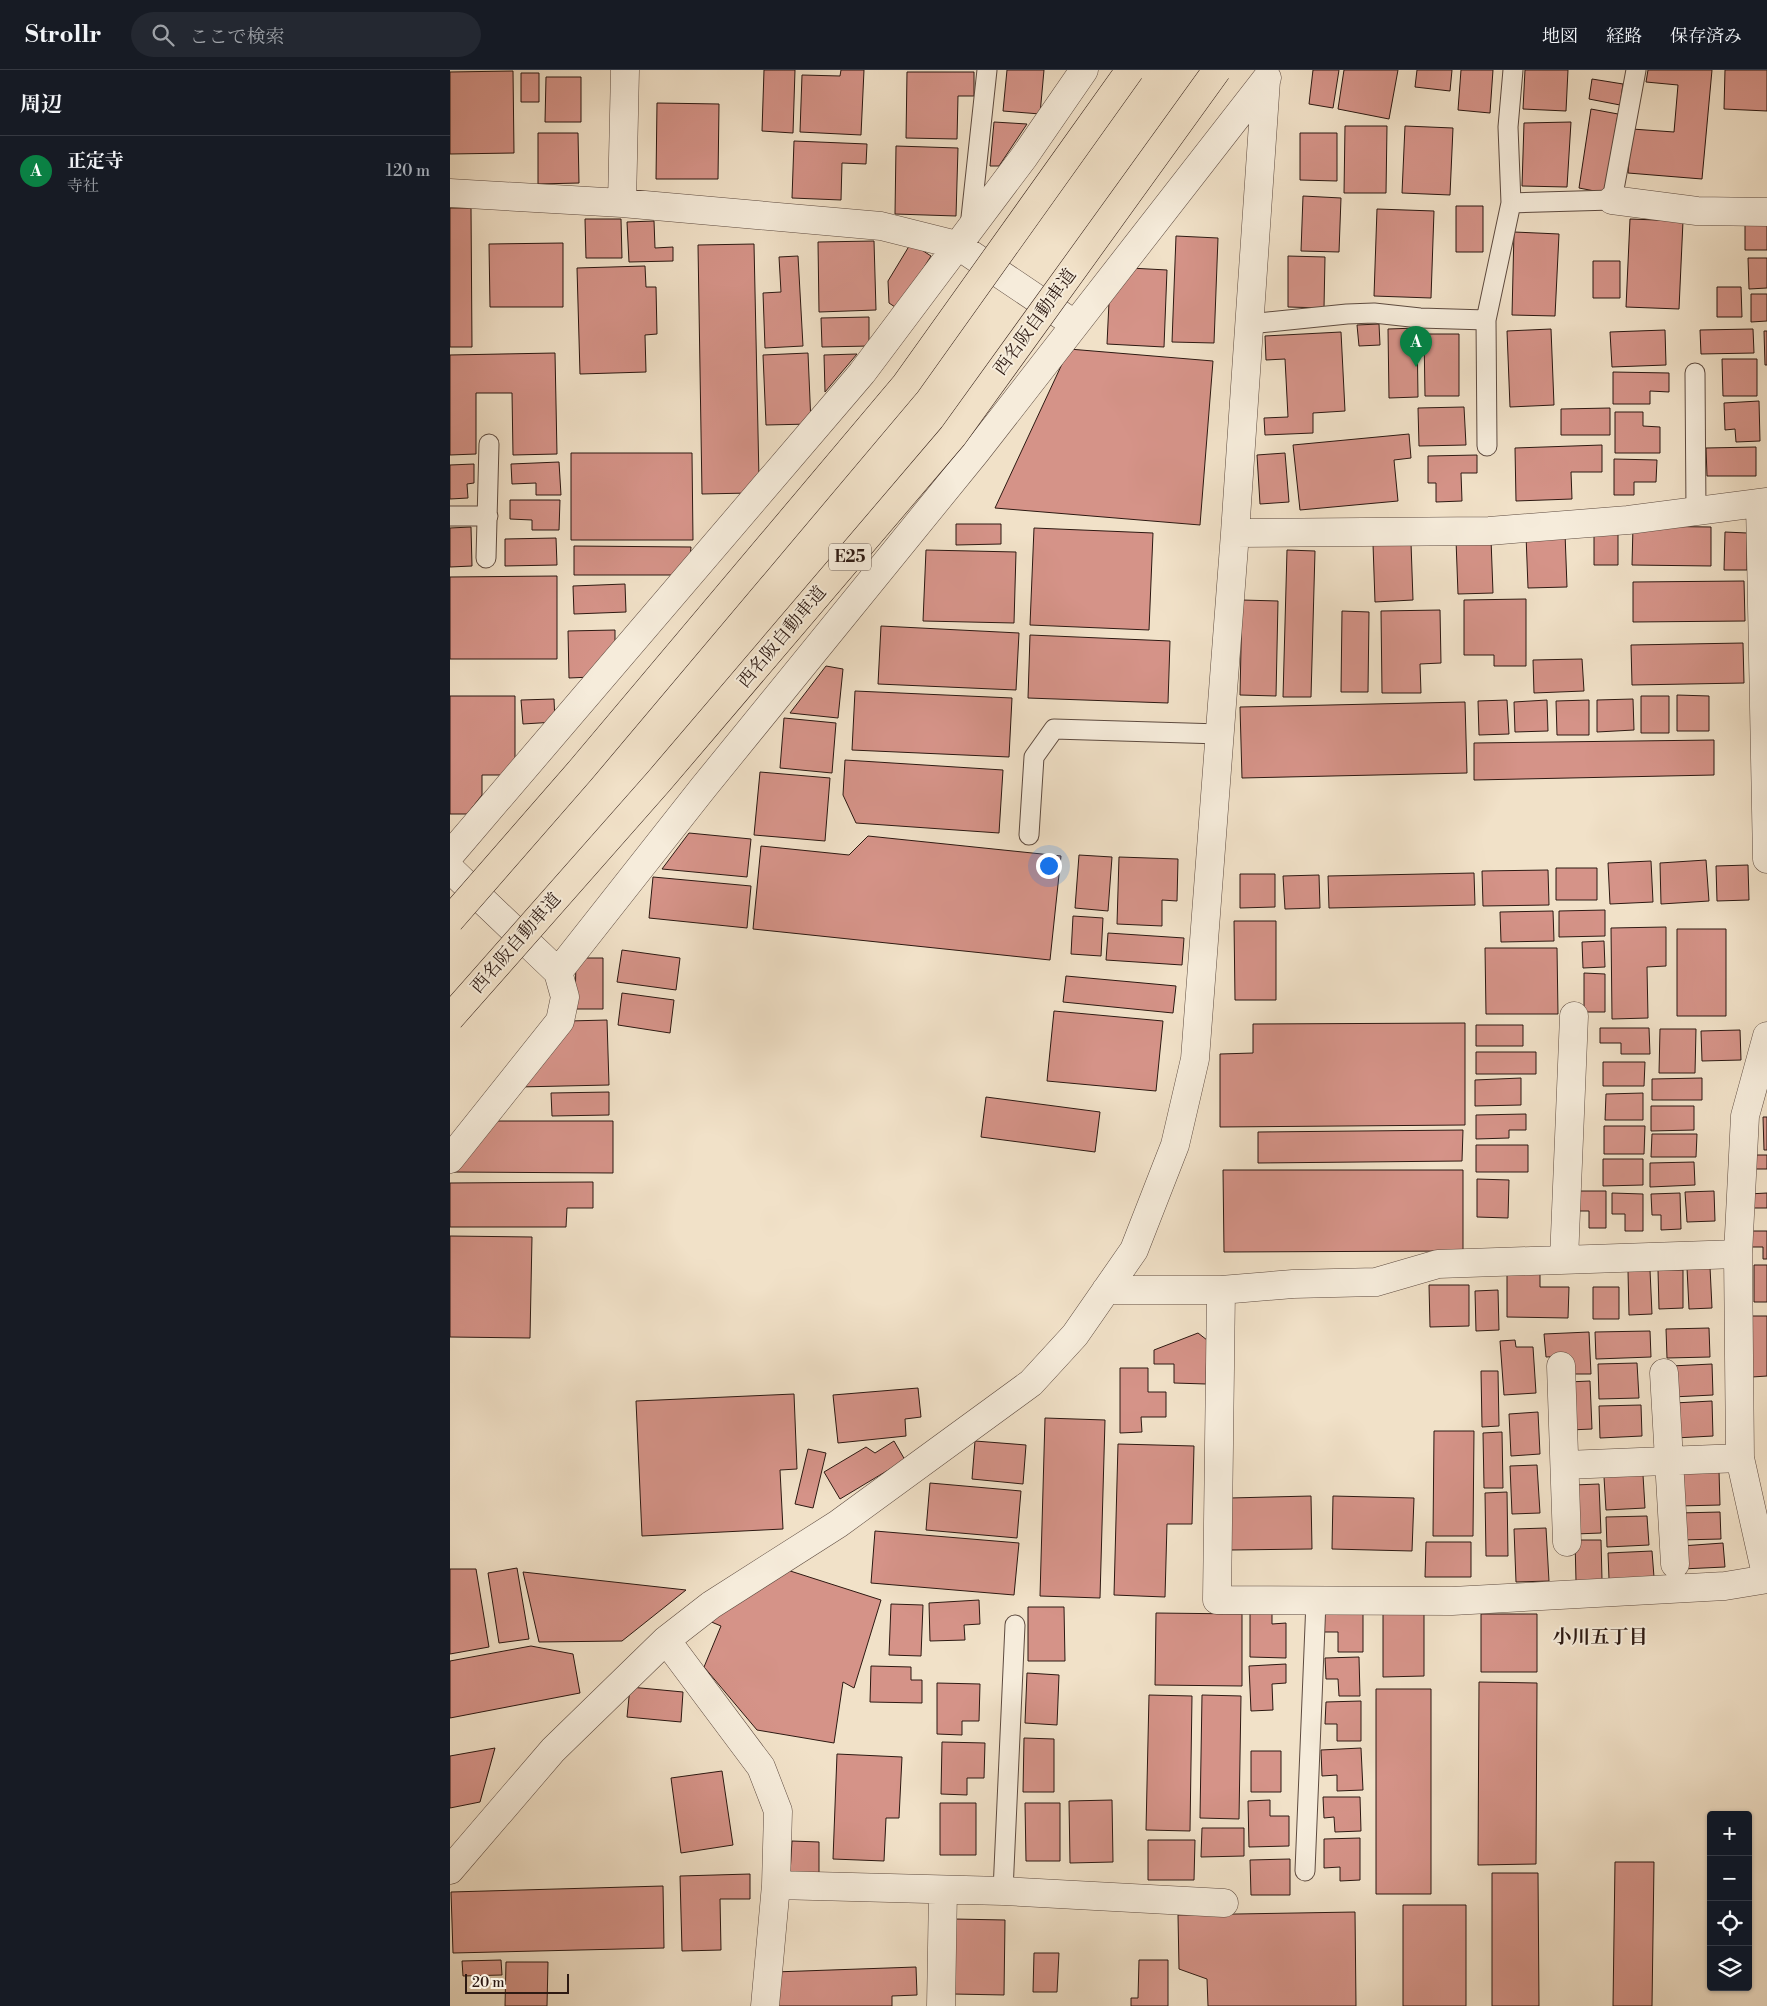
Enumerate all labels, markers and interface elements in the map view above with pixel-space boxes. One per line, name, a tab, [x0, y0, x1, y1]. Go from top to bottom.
search box	[131, 12, 481, 57]
text: Strollr	[25, 20, 101, 50]
icon: search	[149, 21, 177, 49]
text: ここで検索	[189, 25, 284, 49]
text: 地図	[1542, 25, 1578, 48]
text: 経路	[1606, 25, 1642, 48]
text: 保存済み	[1670, 25, 1742, 48]
text: 周辺	[20, 92, 62, 118]
text: 正定寺	[67, 149, 124, 173]
text: A	[30, 161, 42, 181]
text: 120 m	[386, 161, 430, 181]
text: 寺社	[67, 176, 99, 196]
street label: 西名阪自動車道	[989, 264, 1081, 380]
pin: A	[1400, 326, 1432, 367]
road number: E25	[829, 544, 871, 571]
street label: 西名阪自動車道	[733, 581, 831, 693]
your location	[1036, 853, 1062, 879]
street label: 西名阪自動車道	[466, 888, 566, 998]
district label: 小川五丁目	[1552, 1625, 1648, 1649]
map controls	[1707, 1811, 1752, 1991]
button: +	[1707, 1811, 1752, 1856]
button: −	[1707, 1856, 1752, 1901]
button: locate	[1707, 1901, 1752, 1946]
button: layers	[1707, 1946, 1752, 1991]
scale bar	[465, 1971, 569, 1994]
text: 20 m	[472, 1974, 504, 1992]

